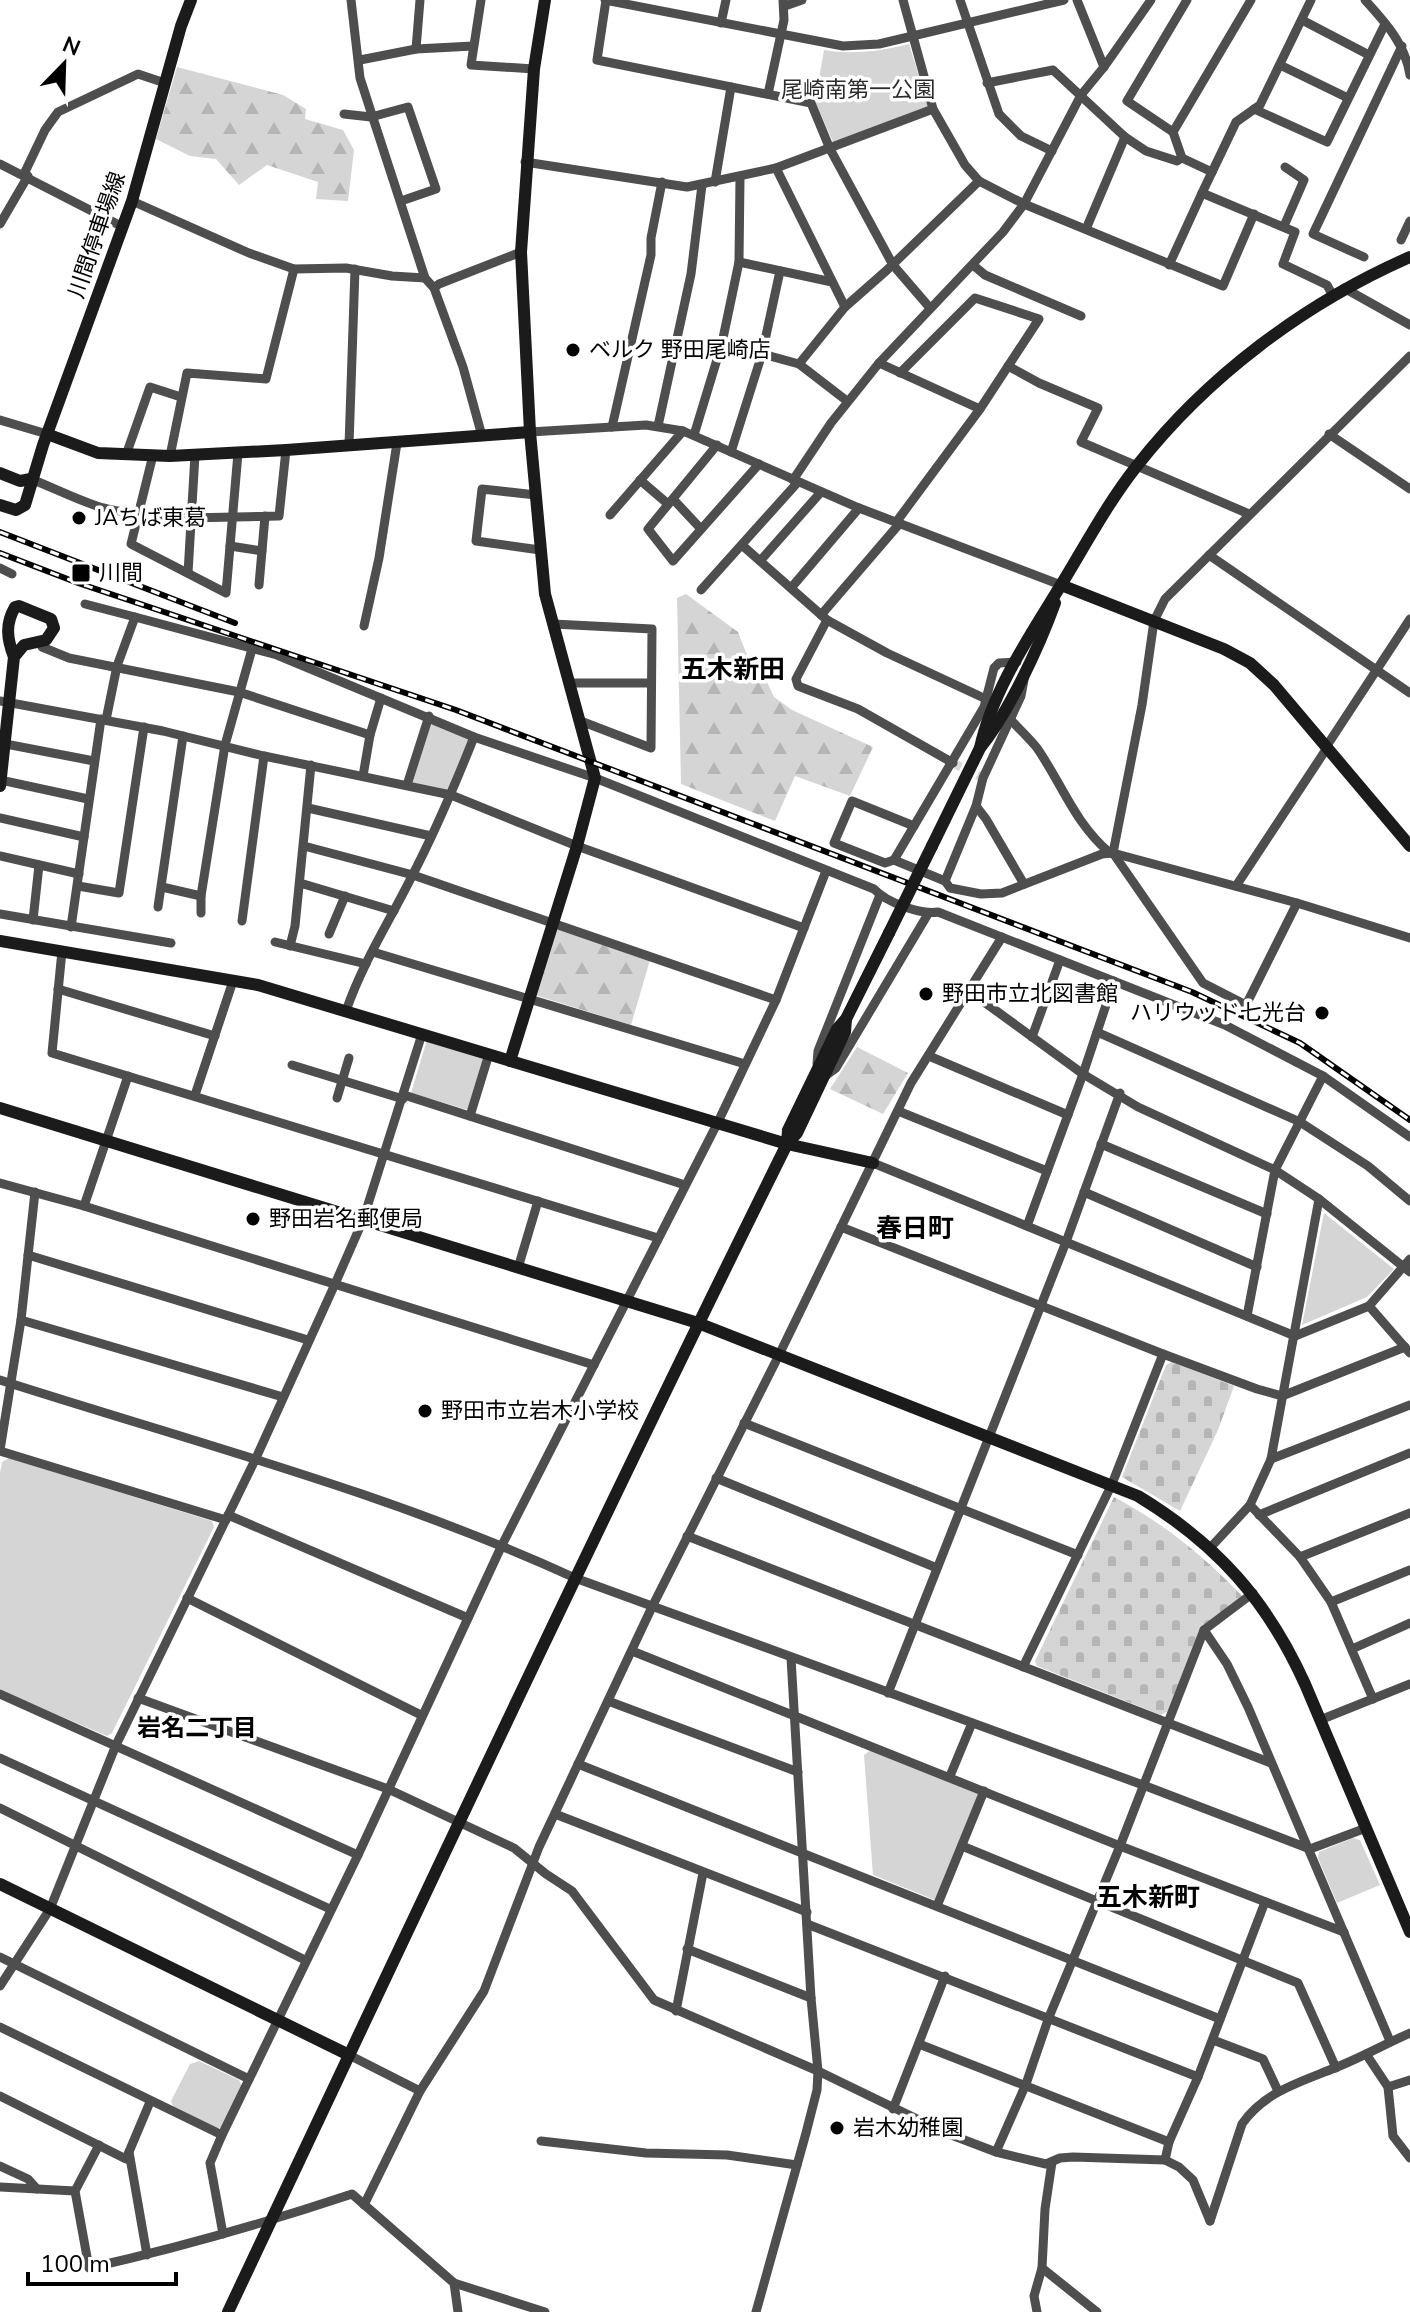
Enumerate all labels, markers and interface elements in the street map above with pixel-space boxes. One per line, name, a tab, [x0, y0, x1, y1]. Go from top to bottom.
north arrow	[24, 24, 104, 104]
text: N	[58, 29, 85, 64]
park label: 尾崎南第一公園	[781, 75, 935, 105]
street label: 川間停車場線	[61, 168, 133, 302]
place label: ベルク 野田尾崎店	[589, 335, 771, 365]
marker: ベルク 野田尾崎店	[564, 341, 582, 359]
place label: JAちば東葛	[94, 503, 206, 533]
marker: JAちば東葛	[70, 509, 88, 527]
place label: 川間	[99, 558, 143, 588]
marker: 川間	[70, 562, 92, 584]
district label: 五木新田	[681, 652, 785, 687]
place label: 野田市立北図書館	[942, 979, 1118, 1009]
marker: 野田市立北図書館	[917, 985, 935, 1003]
place label: ハリウッド七光台	[1130, 998, 1306, 1028]
marker: ハリウッド七光台	[1313, 1004, 1331, 1022]
place label: 野田岩名郵便局	[269, 1204, 423, 1234]
marker: 野田岩名郵便局	[244, 1210, 262, 1228]
district label: 春日町	[876, 1211, 954, 1246]
place label: 野田市立岩木小学校	[441, 1396, 639, 1426]
marker: 野田市立岩木小学校	[416, 1402, 434, 1420]
district label: 岩名二丁目	[137, 1712, 257, 1744]
district label: 五木新町	[1096, 1880, 1200, 1915]
place label: 岩木幼稚園	[853, 2113, 963, 2143]
marker: 岩木幼稚園	[828, 2119, 846, 2137]
scale bar	[28, 2236, 176, 2286]
text: 100 m	[40, 2248, 110, 2280]

